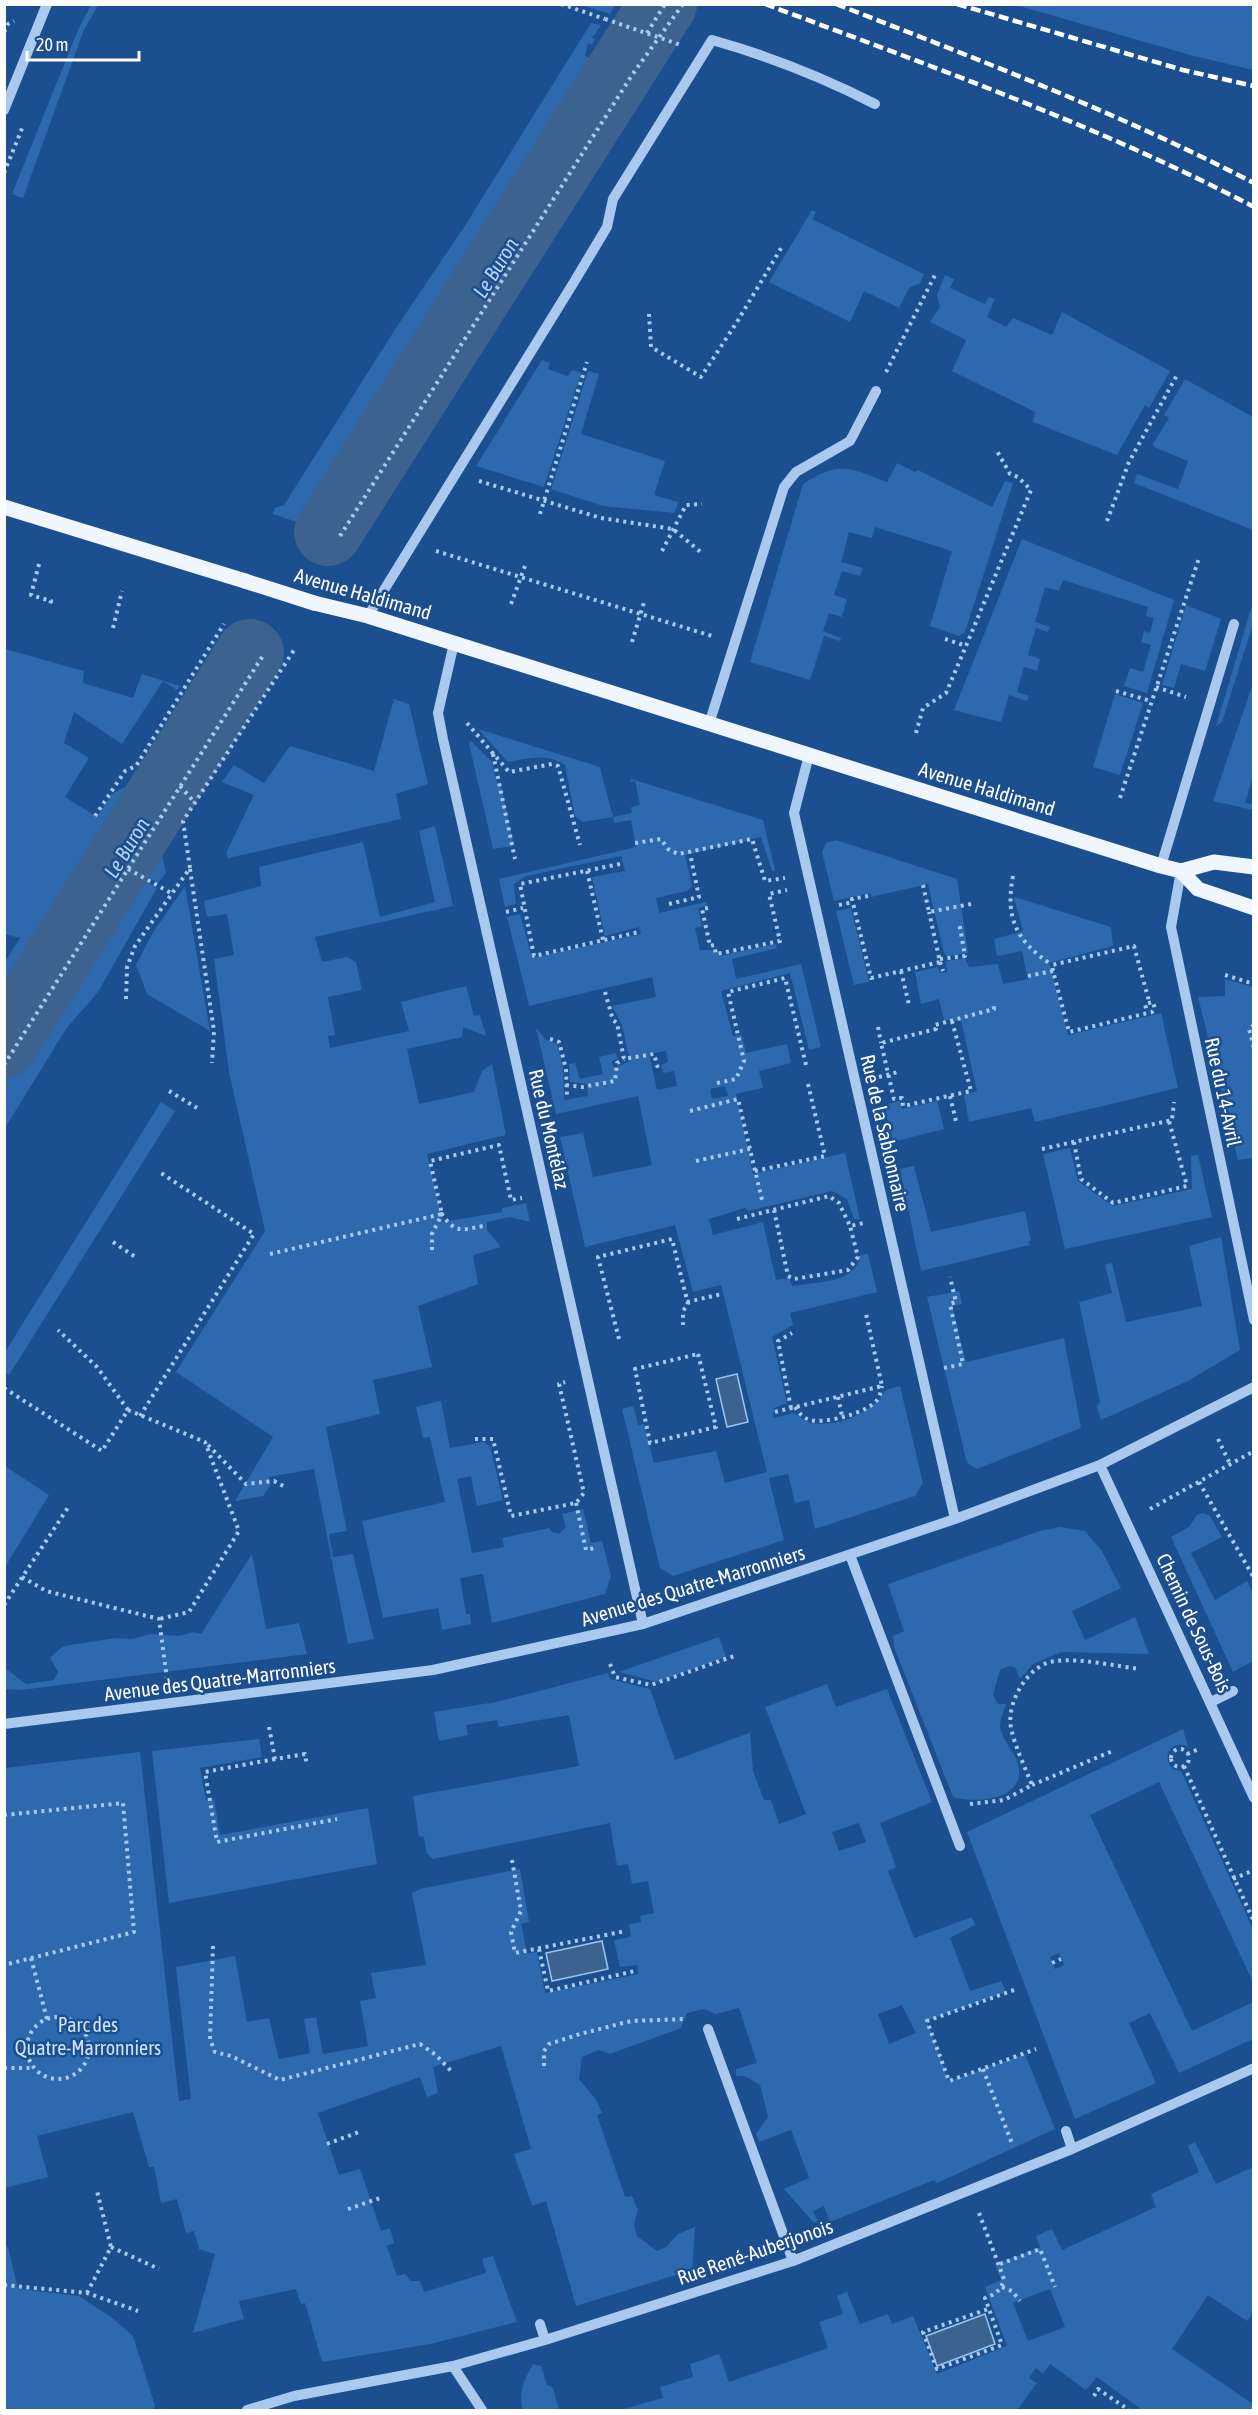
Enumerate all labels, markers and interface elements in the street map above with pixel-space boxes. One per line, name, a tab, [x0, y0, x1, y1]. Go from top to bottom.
scale bar	[27, 24, 140, 62]
text: 20 m	[36, 34, 68, 55]
water label: Le Buron	[467, 233, 523, 302]
street label: Avenue Haldimand	[292, 563, 434, 624]
street label: Avenue Haldimand	[916, 757, 1058, 820]
water label: Le Buron	[98, 813, 154, 882]
street label: Rue du 14-Avril	[1201, 1035, 1246, 1149]
street label: Rue de la Sablonnaire	[856, 1052, 915, 1213]
street label: Rue du Montélaz	[525, 1067, 574, 1191]
street label: Avenue des Quatre-Marronniers	[578, 1540, 808, 1631]
street label: Chemin de Sous-Bois	[1152, 1550, 1237, 1696]
street label: Avenue des Quatre-Marronniers	[103, 1654, 337, 1705]
park label: Parc des Quatre-Marronniers	[15, 2013, 161, 2059]
street label: Rue René-Auberjonois	[674, 2214, 836, 2289]

